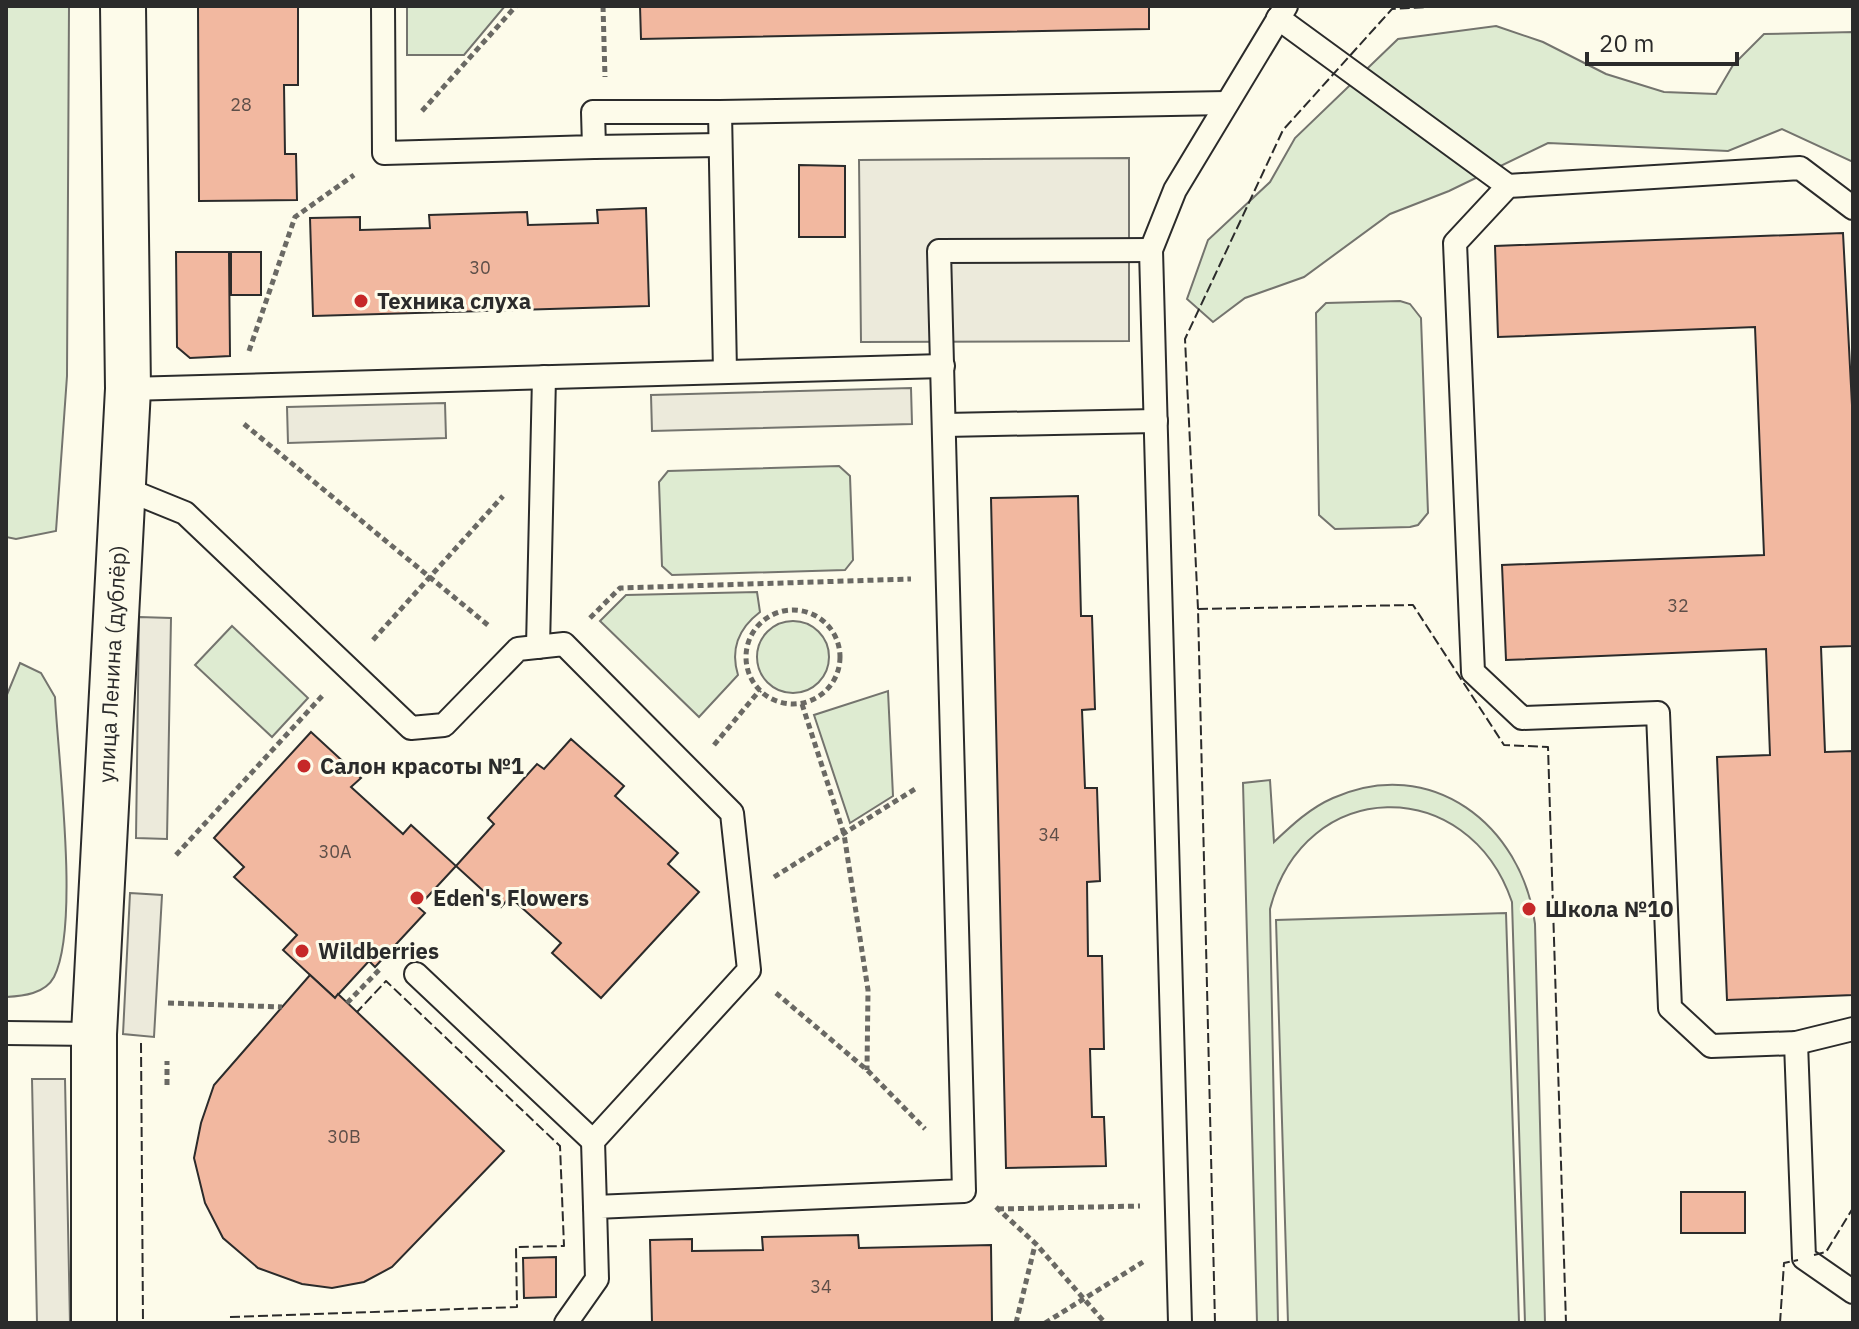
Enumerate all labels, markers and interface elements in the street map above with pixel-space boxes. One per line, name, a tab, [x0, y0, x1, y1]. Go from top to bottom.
scale bar	[1587, 16, 1737, 66]
text: 20 m	[1599, 27, 1654, 59]
house number: 28	[230, 93, 252, 116]
house number: 30	[469, 256, 491, 279]
place label: Техника слуха	[377, 286, 531, 315]
marker: Техника слуха	[352, 292, 370, 310]
street label: улица Ленина (дублёр)	[91, 544, 132, 784]
house number: 32	[1667, 594, 1689, 617]
place label: Салон красоты №1	[320, 751, 524, 780]
marker: Салон красоты №1	[295, 757, 313, 775]
house number: 34	[1038, 823, 1060, 846]
house number: 30А	[318, 840, 352, 863]
place label: Eden's Flowers	[433, 883, 589, 912]
marker: Eden's Flowers	[408, 889, 426, 907]
place label: Школа №10	[1545, 894, 1674, 923]
marker: Школа №10	[1520, 900, 1538, 918]
place label: Wildberries	[318, 936, 439, 965]
marker: Wildberries	[293, 942, 311, 960]
house number: 30В	[327, 1125, 361, 1148]
house number: 34	[810, 1275, 832, 1298]

